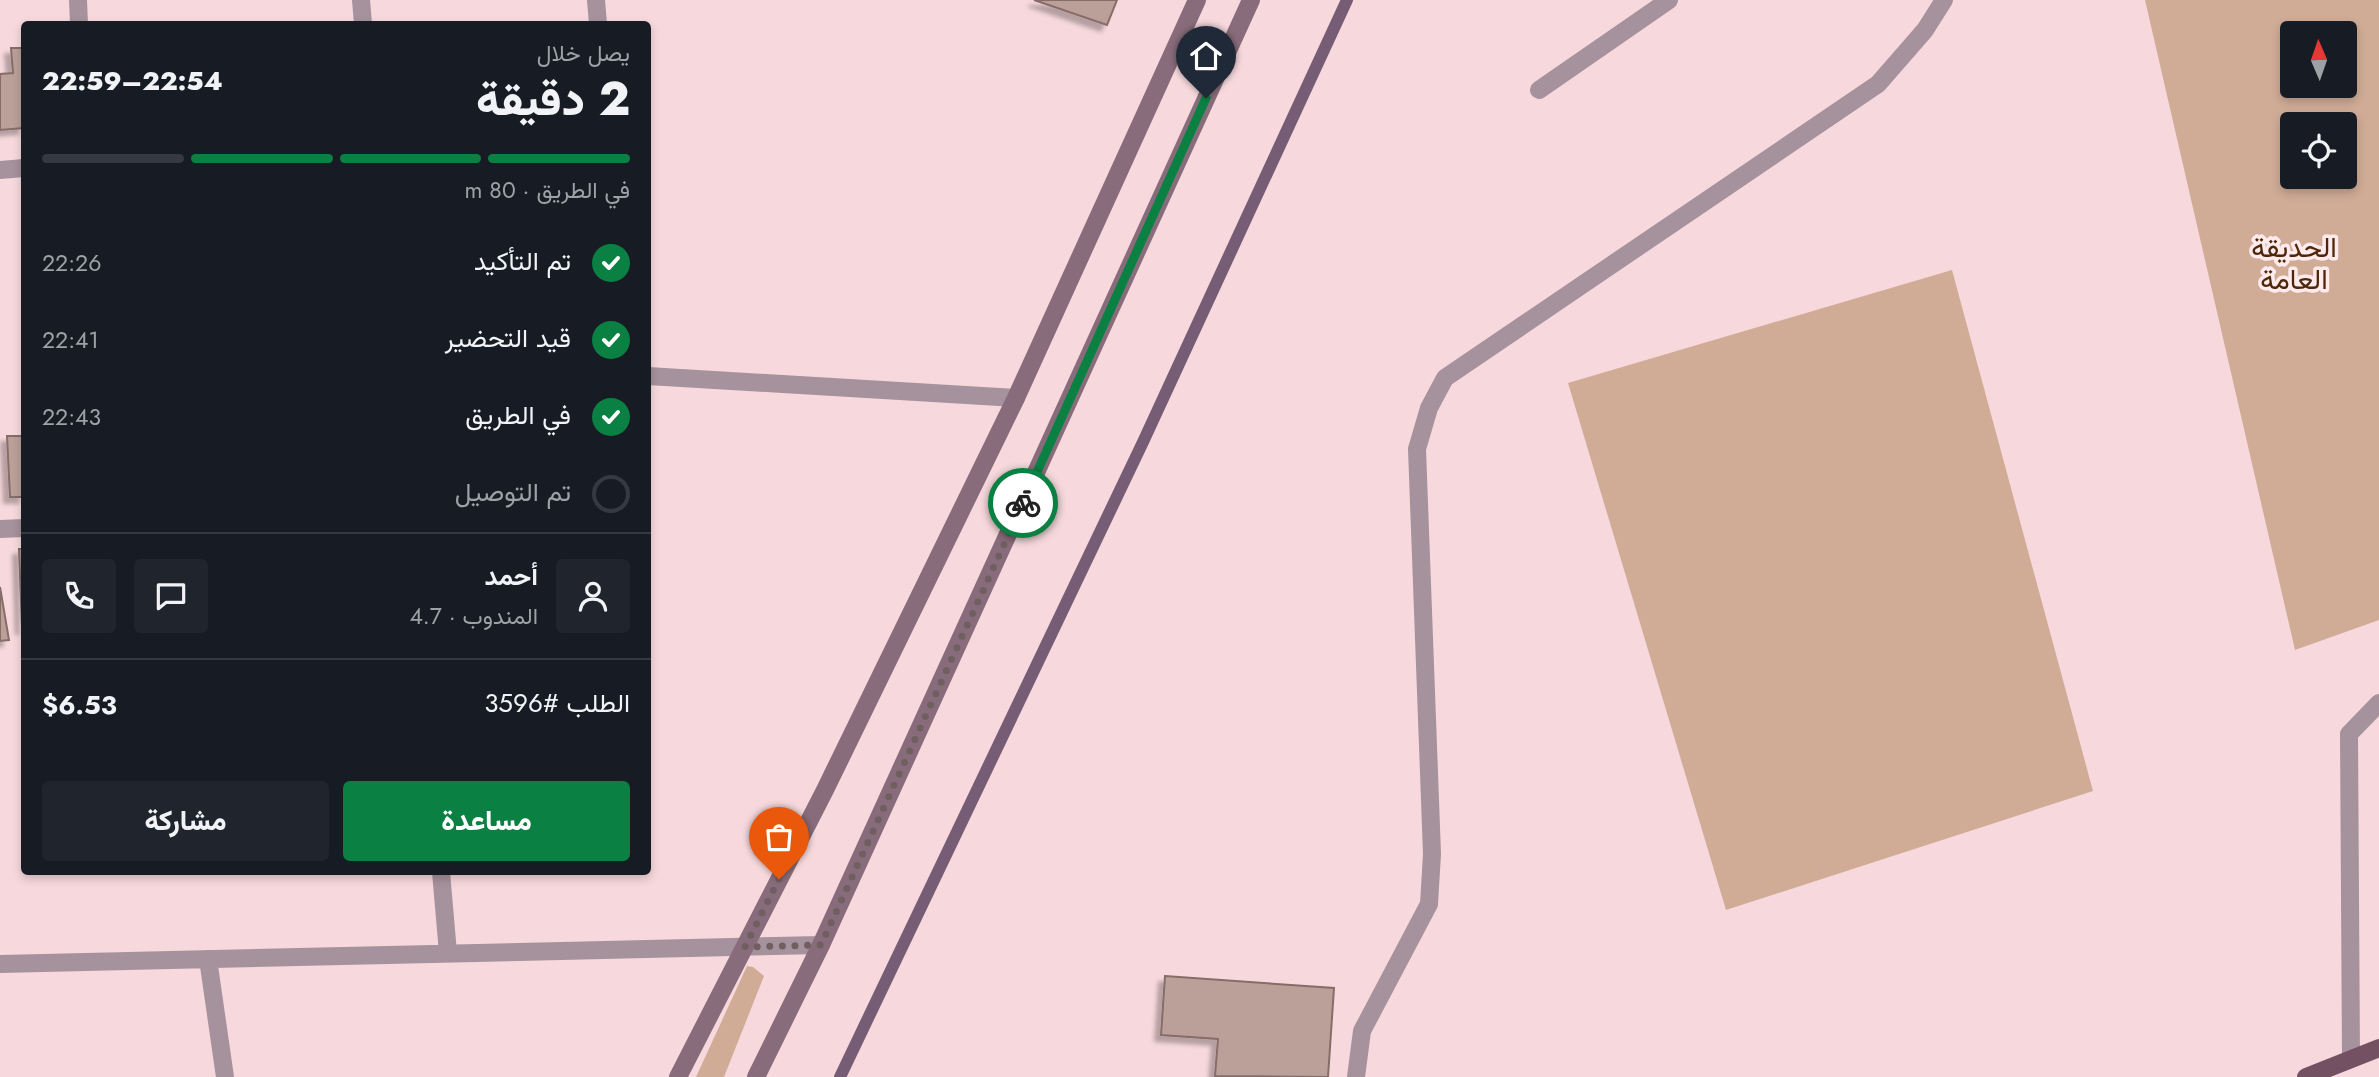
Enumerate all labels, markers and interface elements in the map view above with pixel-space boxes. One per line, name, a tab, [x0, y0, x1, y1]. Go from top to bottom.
north arrow	[2280, 21, 2357, 98]
map controls	[2280, 21, 2357, 189]
pin	[1176, 26, 1236, 98]
text: يصل خلال	[537, 36, 630, 70]
icon: home	[1187, 37, 1225, 75]
text: 22:54–22:59	[42, 62, 223, 100]
text: 2 دقيقة	[476, 66, 630, 132]
button: locate	[2280, 112, 2357, 189]
text: في الطريق · 80 m	[464, 173, 630, 207]
park label: الحديقة العامة	[2251, 227, 2337, 300]
text: تم التأكيد	[474, 242, 571, 280]
icon: check	[592, 244, 630, 282]
text: 22:26	[42, 246, 101, 280]
text: قيد التحضير	[445, 319, 571, 357]
icon: check	[592, 321, 630, 359]
text: 22:41	[42, 323, 99, 357]
text: في الطريق	[465, 396, 571, 434]
icon: check	[592, 398, 630, 436]
text: 22:43	[42, 400, 101, 434]
courier	[988, 468, 1058, 538]
text: تم التوصيل	[455, 473, 571, 511]
icon: bike	[1004, 484, 1042, 522]
text: أحمد	[485, 557, 538, 595]
button: phone	[42, 559, 116, 633]
button: chat	[134, 559, 208, 633]
button: person	[556, 559, 630, 633]
text: المندوب · 4.7	[409, 599, 538, 633]
text: الطلب #3596	[484, 684, 630, 722]
text: $6.53	[42, 686, 117, 724]
button: مشاركة	[42, 781, 329, 861]
button: مساعدة	[343, 781, 630, 861]
pin	[749, 807, 809, 879]
icon: bag	[760, 818, 798, 856]

